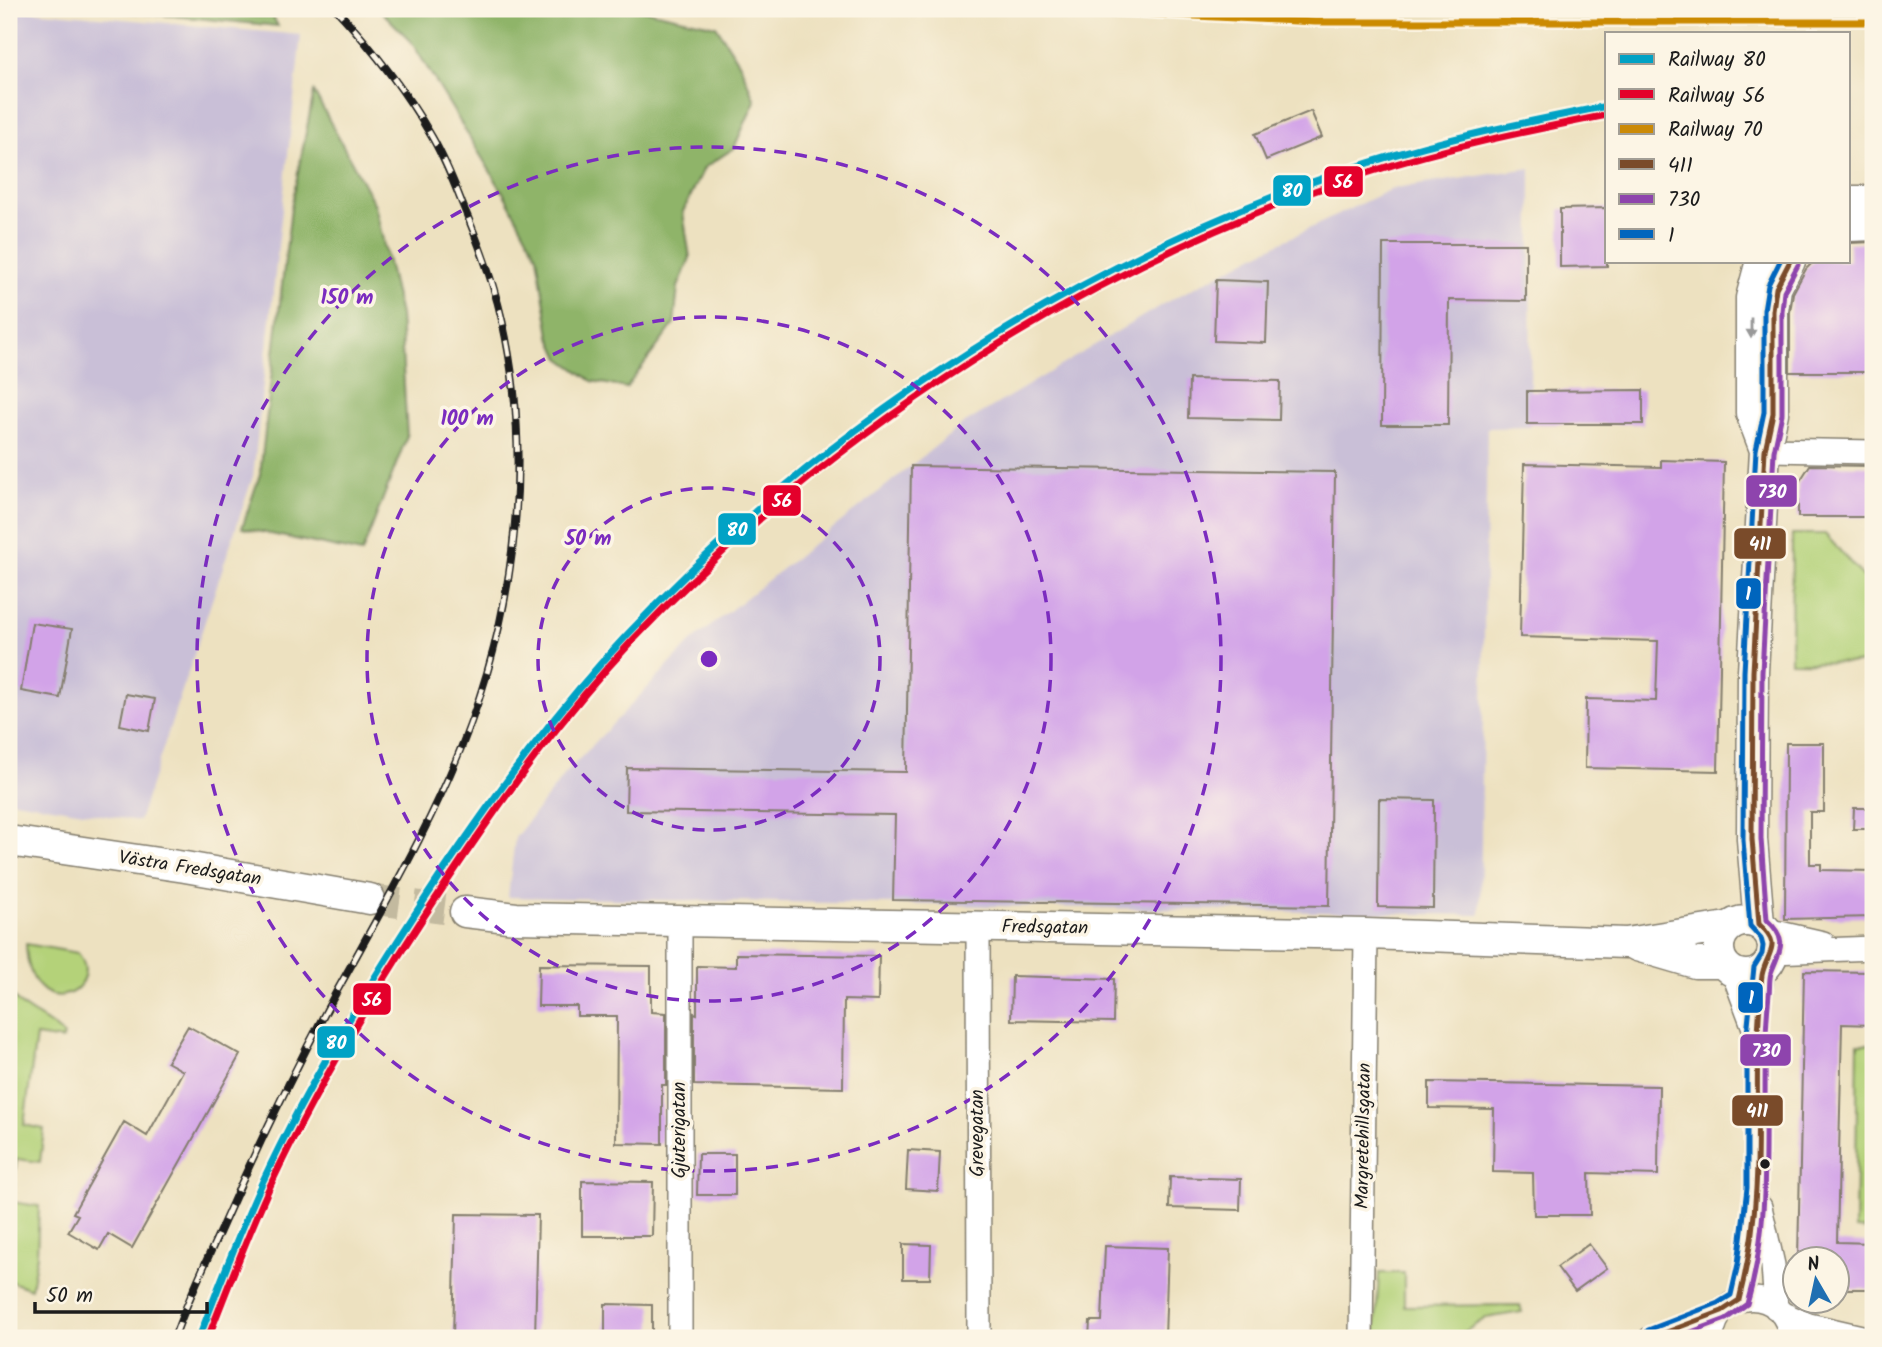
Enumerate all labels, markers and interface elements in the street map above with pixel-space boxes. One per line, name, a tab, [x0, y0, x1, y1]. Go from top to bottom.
legend	[1605, 32, 1850, 262]
text: Railway 80	[1668, 44, 1766, 77]
text: Railway 56	[1668, 80, 1765, 113]
text: Railway 70	[1668, 114, 1763, 147]
text: 411	[1668, 150, 1693, 183]
line badge: 56	[1323, 165, 1364, 198]
text: 56	[1332, 168, 1353, 198]
line badge: 80	[1272, 174, 1312, 207]
text: 80	[1282, 177, 1303, 207]
text: 730	[1668, 184, 1700, 217]
text: 1	[1668, 220, 1675, 253]
text: 150 m	[320, 282, 374, 315]
one-way arrow	[1745, 317, 1757, 339]
text: 100 m	[440, 403, 494, 436]
line badge: 730	[1745, 474, 1798, 508]
text: 730	[1757, 478, 1787, 508]
line badge: 56	[762, 484, 802, 517]
text: 56	[771, 487, 792, 517]
line badge: 80	[717, 512, 757, 546]
text: 80	[727, 516, 748, 546]
text: 50 m	[564, 523, 611, 556]
line badge: 411	[1733, 527, 1787, 560]
text: 411	[1749, 530, 1771, 560]
line badge: 1	[1735, 577, 1762, 610]
text: 1	[1745, 580, 1751, 610]
centre of rings	[697, 647, 721, 671]
street label: Västra Fredsgatan	[117, 843, 263, 895]
street label: Fredsgatan	[1001, 912, 1089, 944]
line badge: 1	[1737, 981, 1764, 1014]
line badge: 56	[352, 982, 392, 1016]
text: 1	[1748, 984, 1754, 1014]
text: 56	[361, 986, 382, 1016]
line badge: 80	[316, 1025, 356, 1059]
text: 80	[326, 1029, 347, 1059]
line badge: 730	[1739, 1033, 1792, 1067]
text: 730	[1751, 1037, 1781, 1067]
street label: Margretehillsgatan	[1348, 1063, 1380, 1209]
street label: Gjuterigatan	[665, 1082, 695, 1178]
street label: Grevegatan	[963, 1089, 993, 1177]
line badge: 411	[1731, 1094, 1784, 1127]
text: 411	[1746, 1097, 1768, 1127]
unlabelled marker	[1758, 1157, 1772, 1171]
north arrow	[1780, 1246, 1850, 1316]
text: N	[1805, 1249, 1822, 1281]
scale bar	[35, 1270, 206, 1314]
text: 50 m	[46, 1280, 93, 1313]

